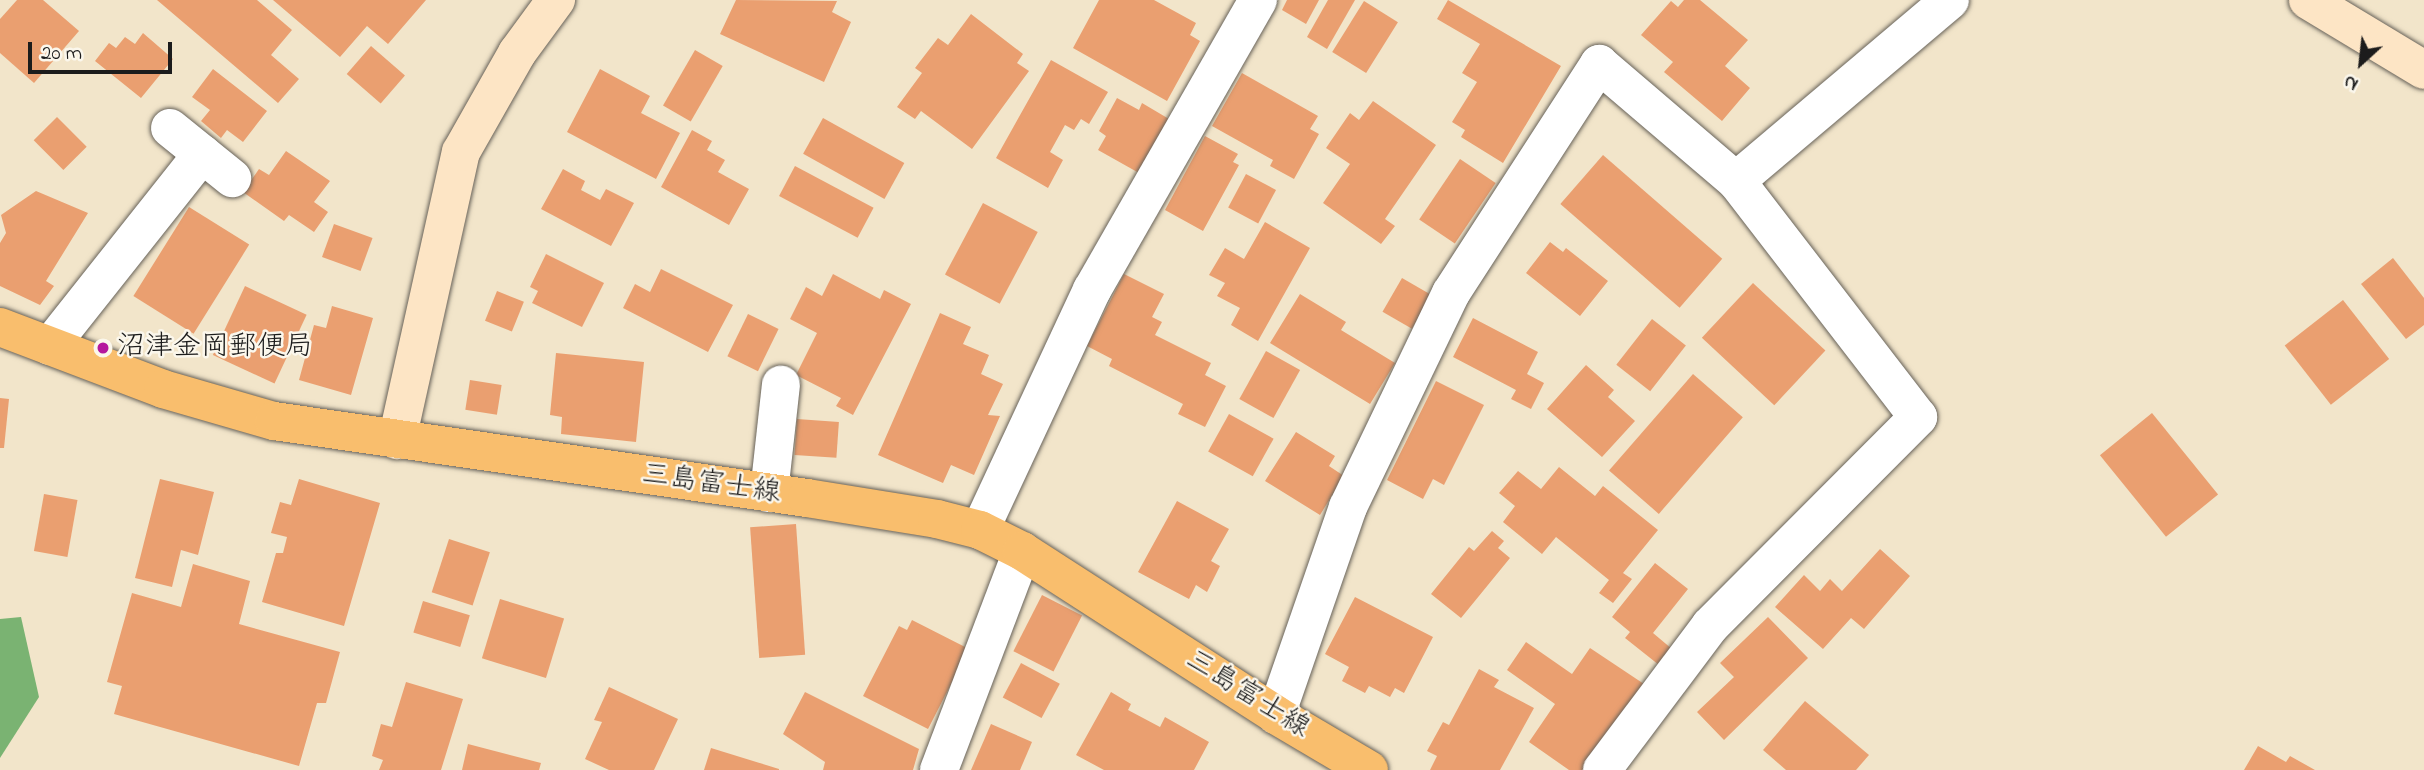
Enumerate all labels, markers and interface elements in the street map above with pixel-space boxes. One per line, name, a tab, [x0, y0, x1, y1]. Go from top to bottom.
scale bar	[32, 28, 175, 72]
north arrow	[2326, 28, 2396, 98]
text: 20 m	[41, 39, 82, 69]
text: N	[2339, 67, 2363, 97]
place label: 沼津金岡郵便局	[117, 331, 313, 365]
marker: 沼津金岡郵便局	[95, 340, 111, 356]
street label: 三島富士線	[639, 459, 783, 511]
street label: 三島富士線	[1179, 644, 1315, 746]

